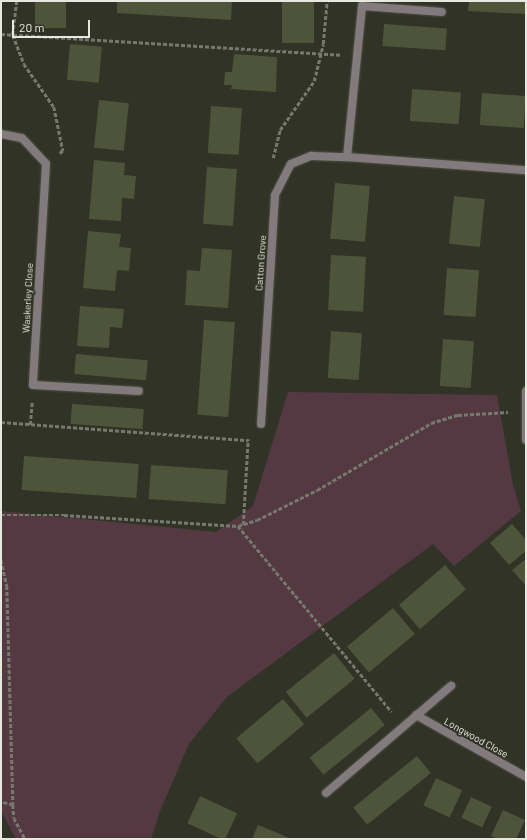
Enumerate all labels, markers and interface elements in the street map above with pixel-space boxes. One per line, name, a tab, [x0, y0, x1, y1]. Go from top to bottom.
scale bar	[14, 12, 92, 38]
text: 20 m	[19, 20, 45, 34]
street label: Catton Grove	[253, 235, 269, 291]
street label: Waskerley Close	[20, 263, 36, 333]
street label: Longwood Close	[442, 715, 510, 761]

